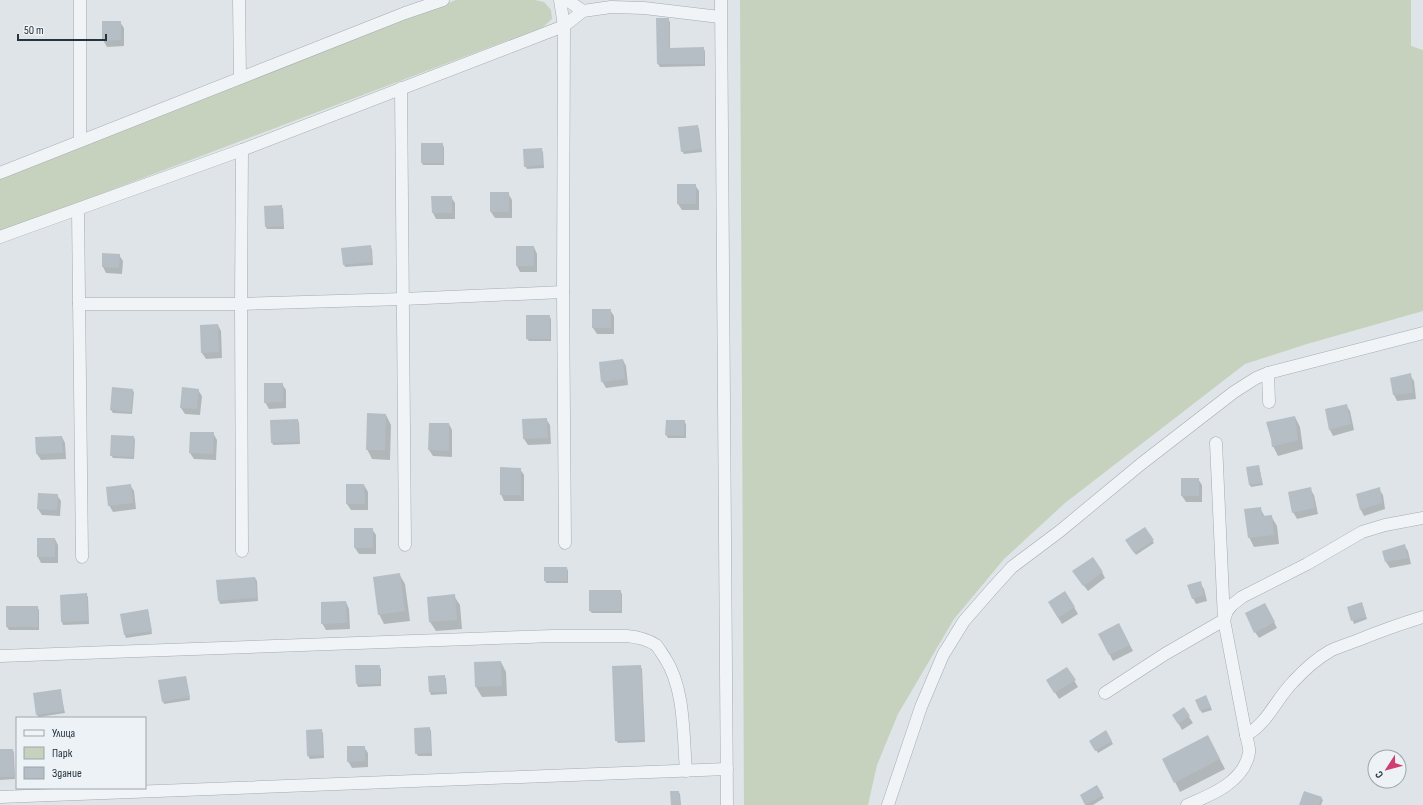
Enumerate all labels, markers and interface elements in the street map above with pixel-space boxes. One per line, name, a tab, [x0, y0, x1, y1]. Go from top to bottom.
scale bar	[18, 16, 106, 42]
text: 50 m	[24, 23, 44, 38]
legend	[16, 717, 146, 789]
text: Улица	[52, 726, 76, 741]
text: Парк	[52, 746, 73, 761]
north arrow	[1367, 749, 1407, 789]
text: Здание	[52, 766, 82, 781]
text: С	[1372, 768, 1386, 781]

